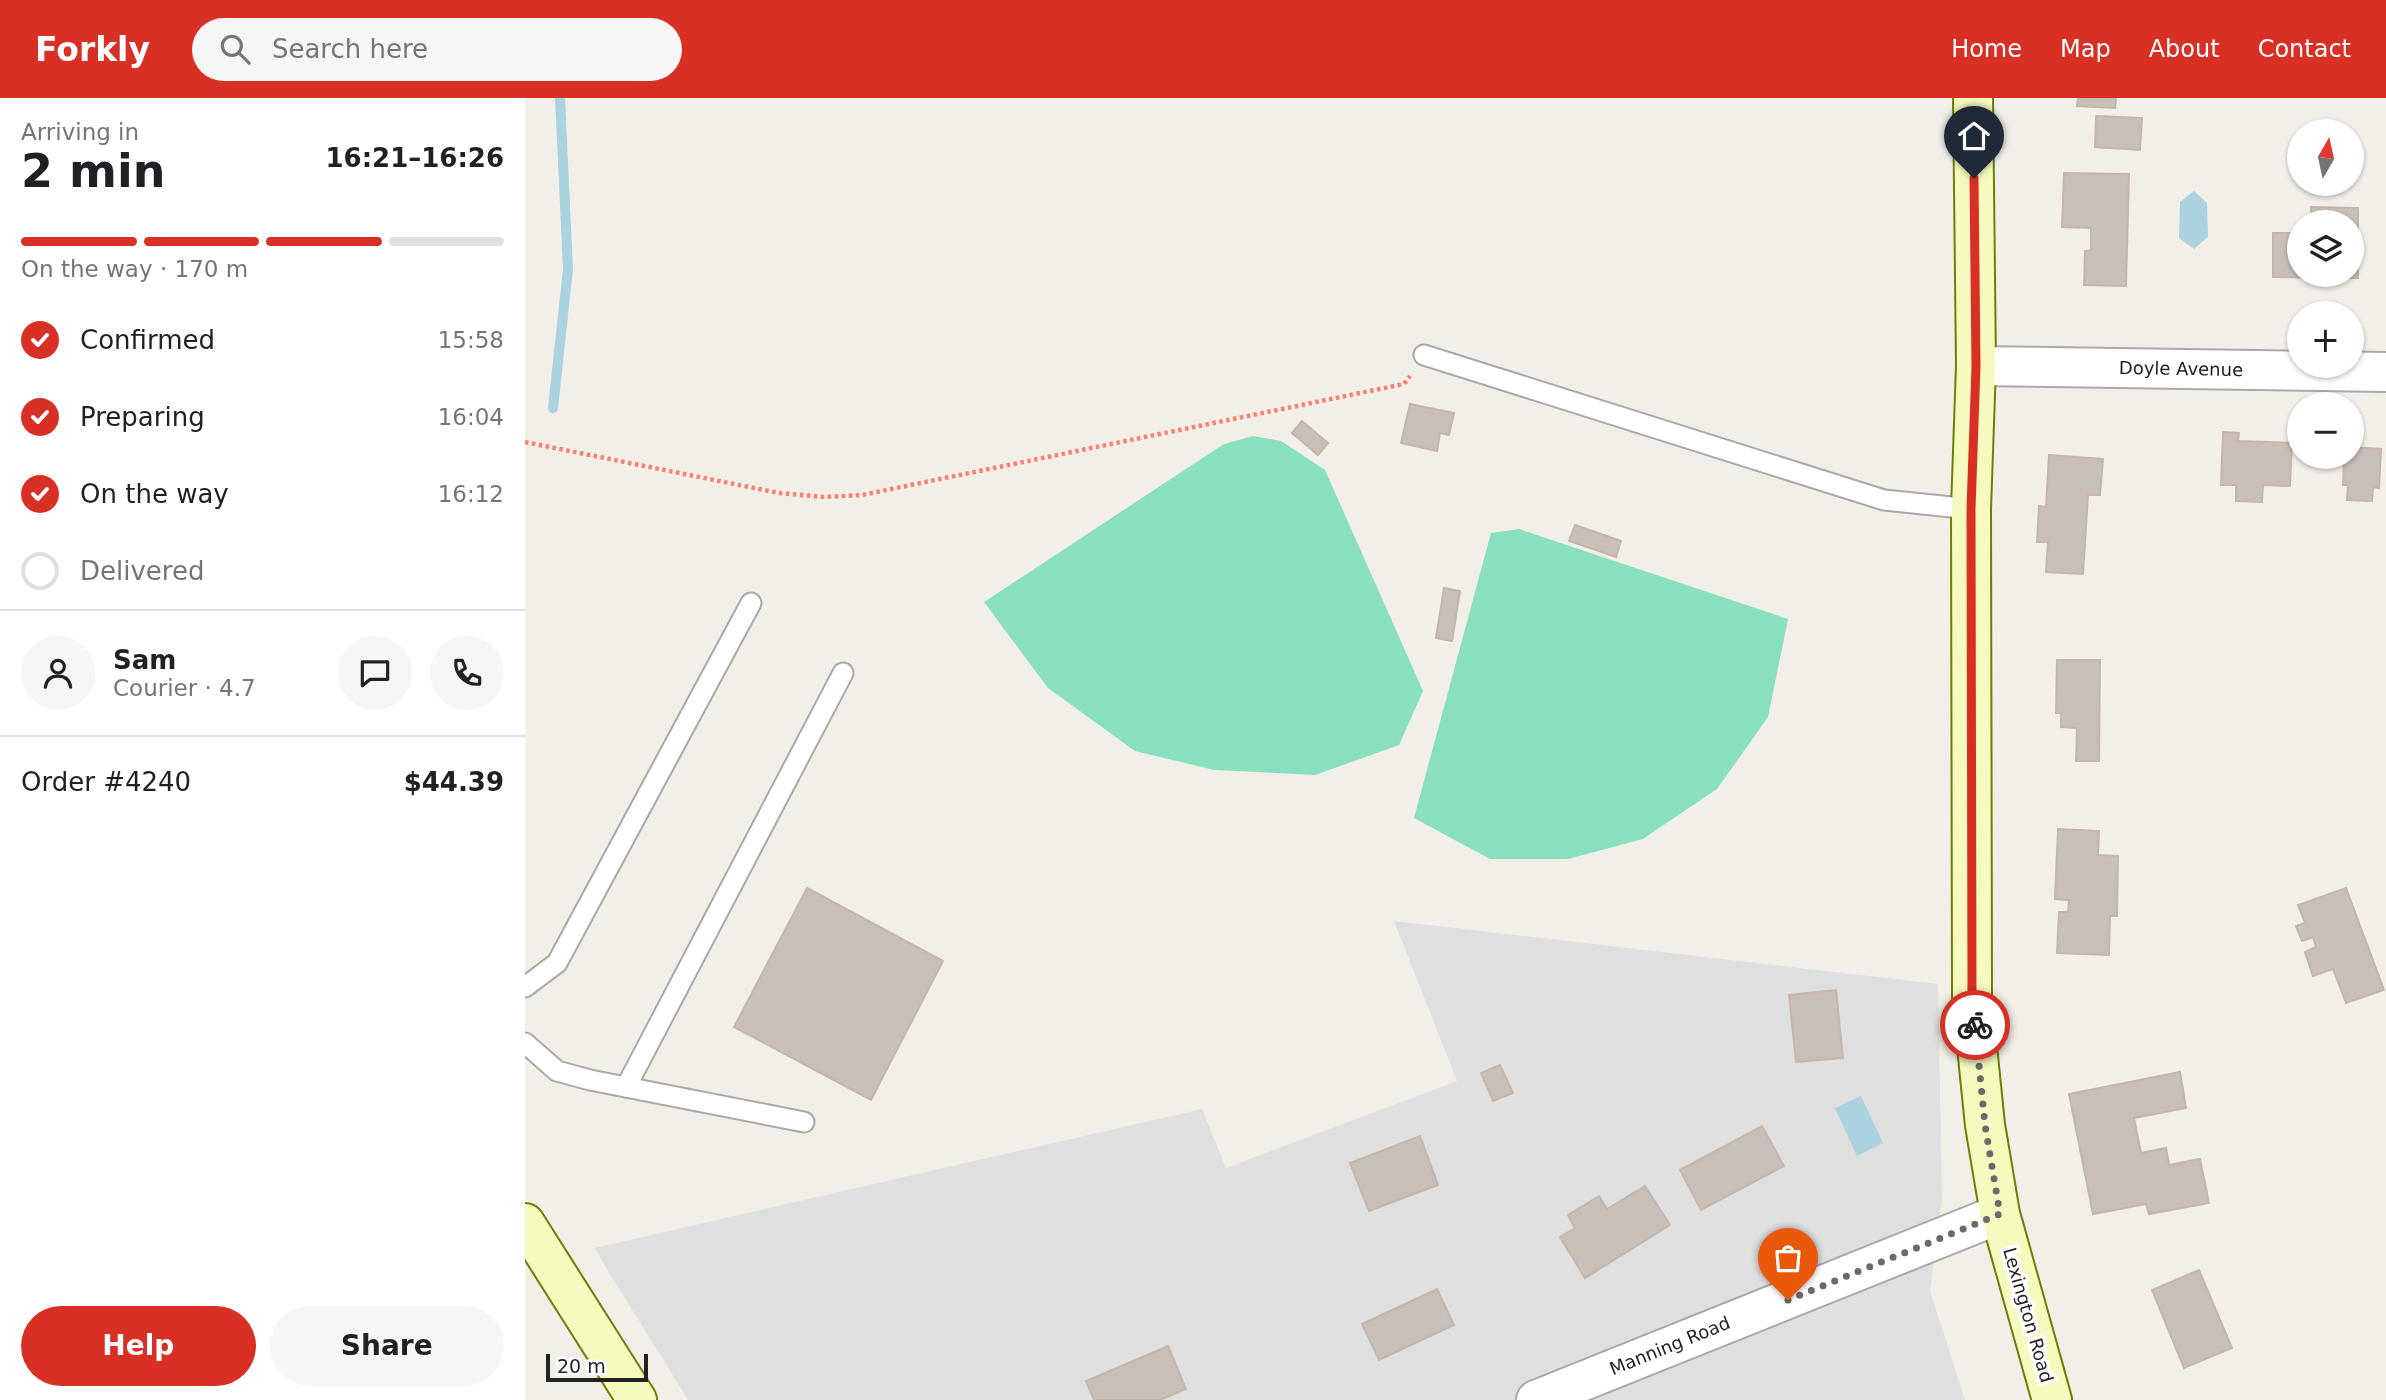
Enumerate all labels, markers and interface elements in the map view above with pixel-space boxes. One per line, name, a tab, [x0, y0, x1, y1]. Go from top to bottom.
search box	[192, 18, 682, 81]
text: Forkly	[35, 30, 150, 69]
icon: search	[216, 30, 254, 68]
text: Search here	[272, 34, 428, 64]
text: Home	[1951, 35, 2022, 63]
text: Map	[2060, 35, 2111, 63]
text: About	[2149, 35, 2220, 63]
text: Contact	[2258, 35, 2351, 63]
pin	[1944, 106, 2004, 178]
icon: home	[1955, 117, 1993, 155]
text: Arriving in	[21, 119, 139, 145]
north arrow	[2287, 119, 2364, 196]
map controls	[2287, 119, 2364, 469]
text: 16:21–16:26	[325, 143, 504, 173]
text: 2 min	[21, 144, 165, 198]
button: layers	[2287, 210, 2364, 287]
text: On the way · 170 m	[21, 256, 248, 282]
button: +	[2287, 301, 2364, 378]
icon: check	[21, 321, 59, 359]
text: Confirmed	[80, 325, 215, 355]
text: 15:58	[438, 327, 504, 353]
street label: Doyle Avenue	[2119, 357, 2243, 380]
button: −	[2287, 392, 2364, 469]
icon: check	[21, 398, 59, 436]
text: Preparing	[80, 402, 205, 432]
text: 16:04	[438, 404, 504, 430]
icon: check	[21, 475, 59, 513]
text: On the way	[80, 479, 229, 509]
text: 16:12	[438, 481, 504, 507]
text: Delivered	[80, 556, 204, 586]
button: person	[21, 636, 95, 710]
button: chat	[338, 636, 412, 710]
button: phone	[430, 636, 504, 710]
text: Sam	[113, 645, 176, 675]
text: Courier · 4.7	[113, 675, 256, 701]
text: Order #4240	[21, 767, 191, 797]
text: $44.39	[404, 767, 504, 797]
courier	[1940, 990, 2010, 1060]
icon: bike	[1956, 1006, 1994, 1044]
pin	[1758, 1228, 1818, 1300]
icon: bag	[1769, 1239, 1807, 1277]
street label: Lexington Road	[1999, 1245, 2058, 1385]
button: Help	[21, 1306, 256, 1386]
button: Share	[270, 1306, 504, 1386]
street label: Manning Road	[1606, 1312, 1733, 1379]
scale bar	[546, 1351, 647, 1383]
text: 20 m	[557, 1355, 606, 1377]

